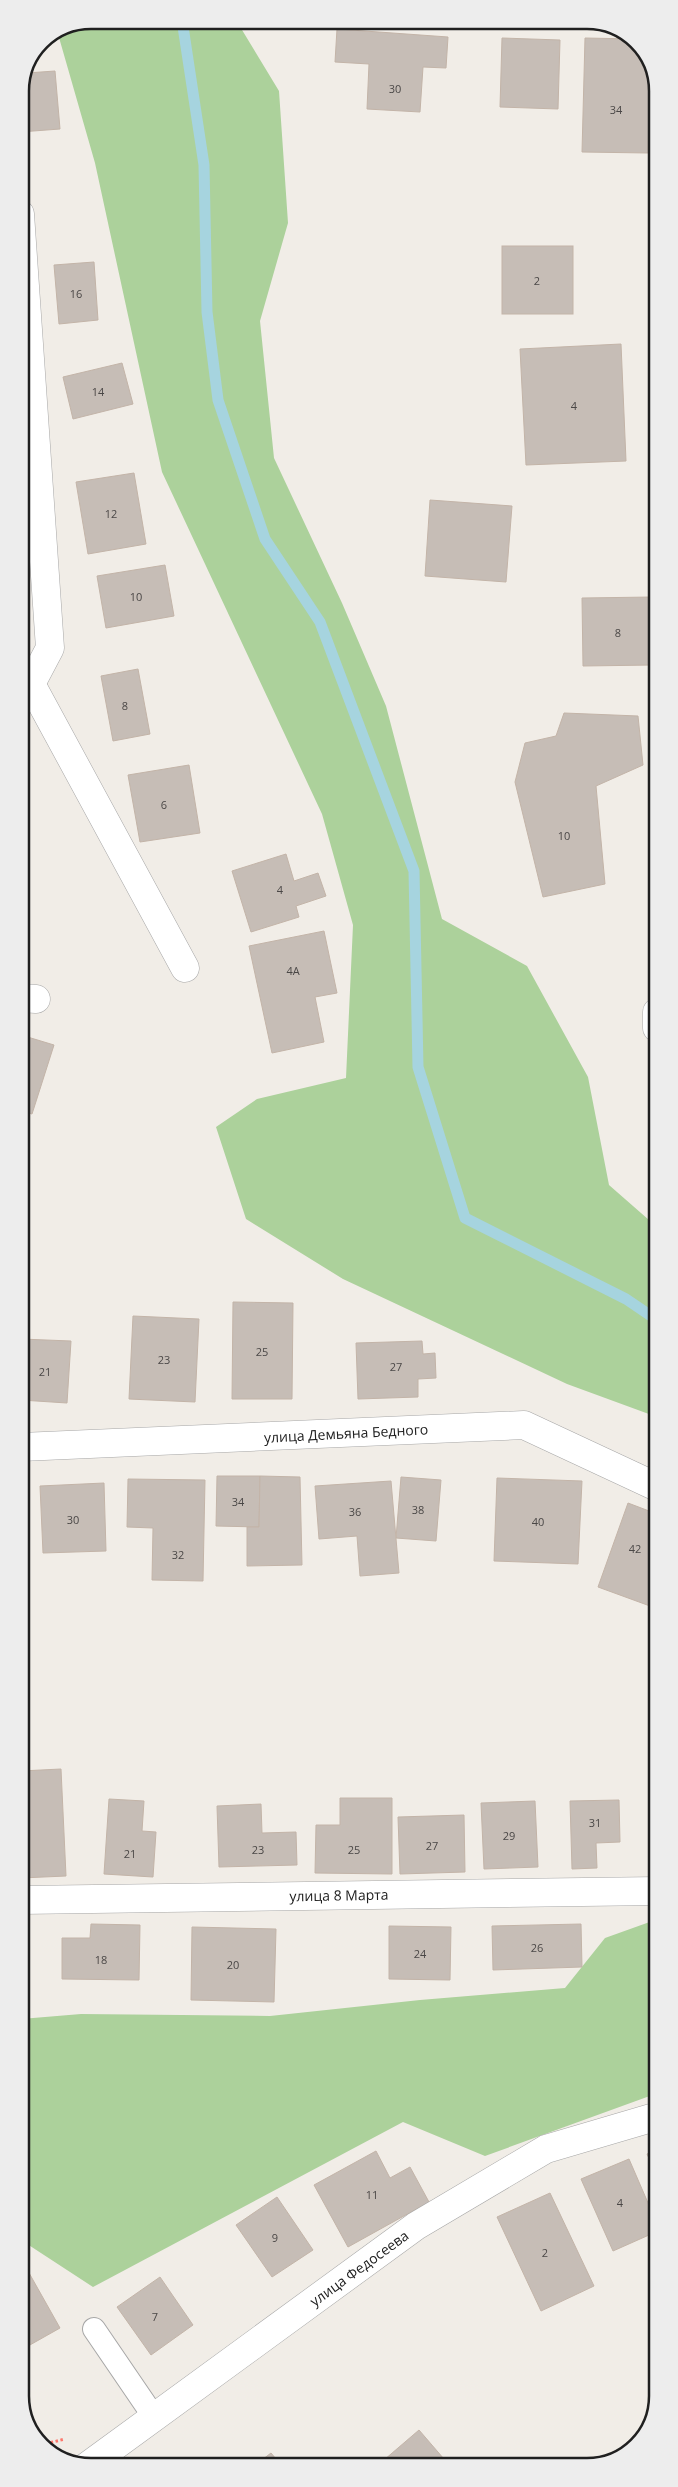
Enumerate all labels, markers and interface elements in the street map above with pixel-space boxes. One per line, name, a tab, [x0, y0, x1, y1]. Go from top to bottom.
house number: 30	[389, 81, 401, 96]
house number: 34	[610, 102, 623, 117]
house number: 2	[534, 273, 540, 288]
house number: 16	[70, 286, 82, 301]
house number: 14	[92, 384, 105, 399]
house number: 4	[571, 398, 578, 413]
house number: 12	[105, 506, 117, 521]
house number: 10	[130, 589, 142, 604]
house number: 8	[615, 625, 621, 640]
house number: 8	[122, 698, 128, 713]
house number: 6	[161, 797, 167, 812]
house number: 10	[558, 828, 570, 843]
house number: 4	[277, 882, 284, 897]
house number: 4А	[286, 963, 300, 978]
house number: 25	[256, 1344, 268, 1359]
house number: 23	[158, 1352, 170, 1367]
house number: 27	[390, 1359, 402, 1374]
house number: 21	[39, 1364, 51, 1379]
street label: улица Демьяна Бедного	[263, 1419, 429, 1447]
house number: 34	[232, 1494, 245, 1509]
house number: 38	[412, 1502, 424, 1517]
house number: 36	[349, 1504, 361, 1519]
house number: 30	[67, 1512, 79, 1527]
house number: 40	[532, 1514, 544, 1529]
house number: 42	[629, 1541, 641, 1556]
house number: 32	[172, 1547, 184, 1562]
house number: 31	[589, 1815, 601, 1830]
house number: 29	[503, 1828, 515, 1843]
house number: 27	[426, 1838, 438, 1853]
house number: 23	[252, 1842, 264, 1857]
house number: 25	[348, 1842, 360, 1857]
house number: 21	[124, 1846, 136, 1861]
street label: улица 8 Марта	[289, 1885, 389, 1905]
house number: 26	[531, 1940, 543, 1955]
house number: 24	[414, 1946, 427, 1961]
house number: 18	[95, 1952, 107, 1967]
house number: 20	[227, 1957, 239, 1972]
house number: 11	[366, 2187, 378, 2202]
house number: 4	[617, 2195, 624, 2210]
street label: улица Федосеева	[306, 2226, 412, 2310]
house number: 9	[272, 2230, 278, 2245]
house number: 2	[542, 2245, 548, 2260]
house number: 7	[152, 2309, 158, 2324]

